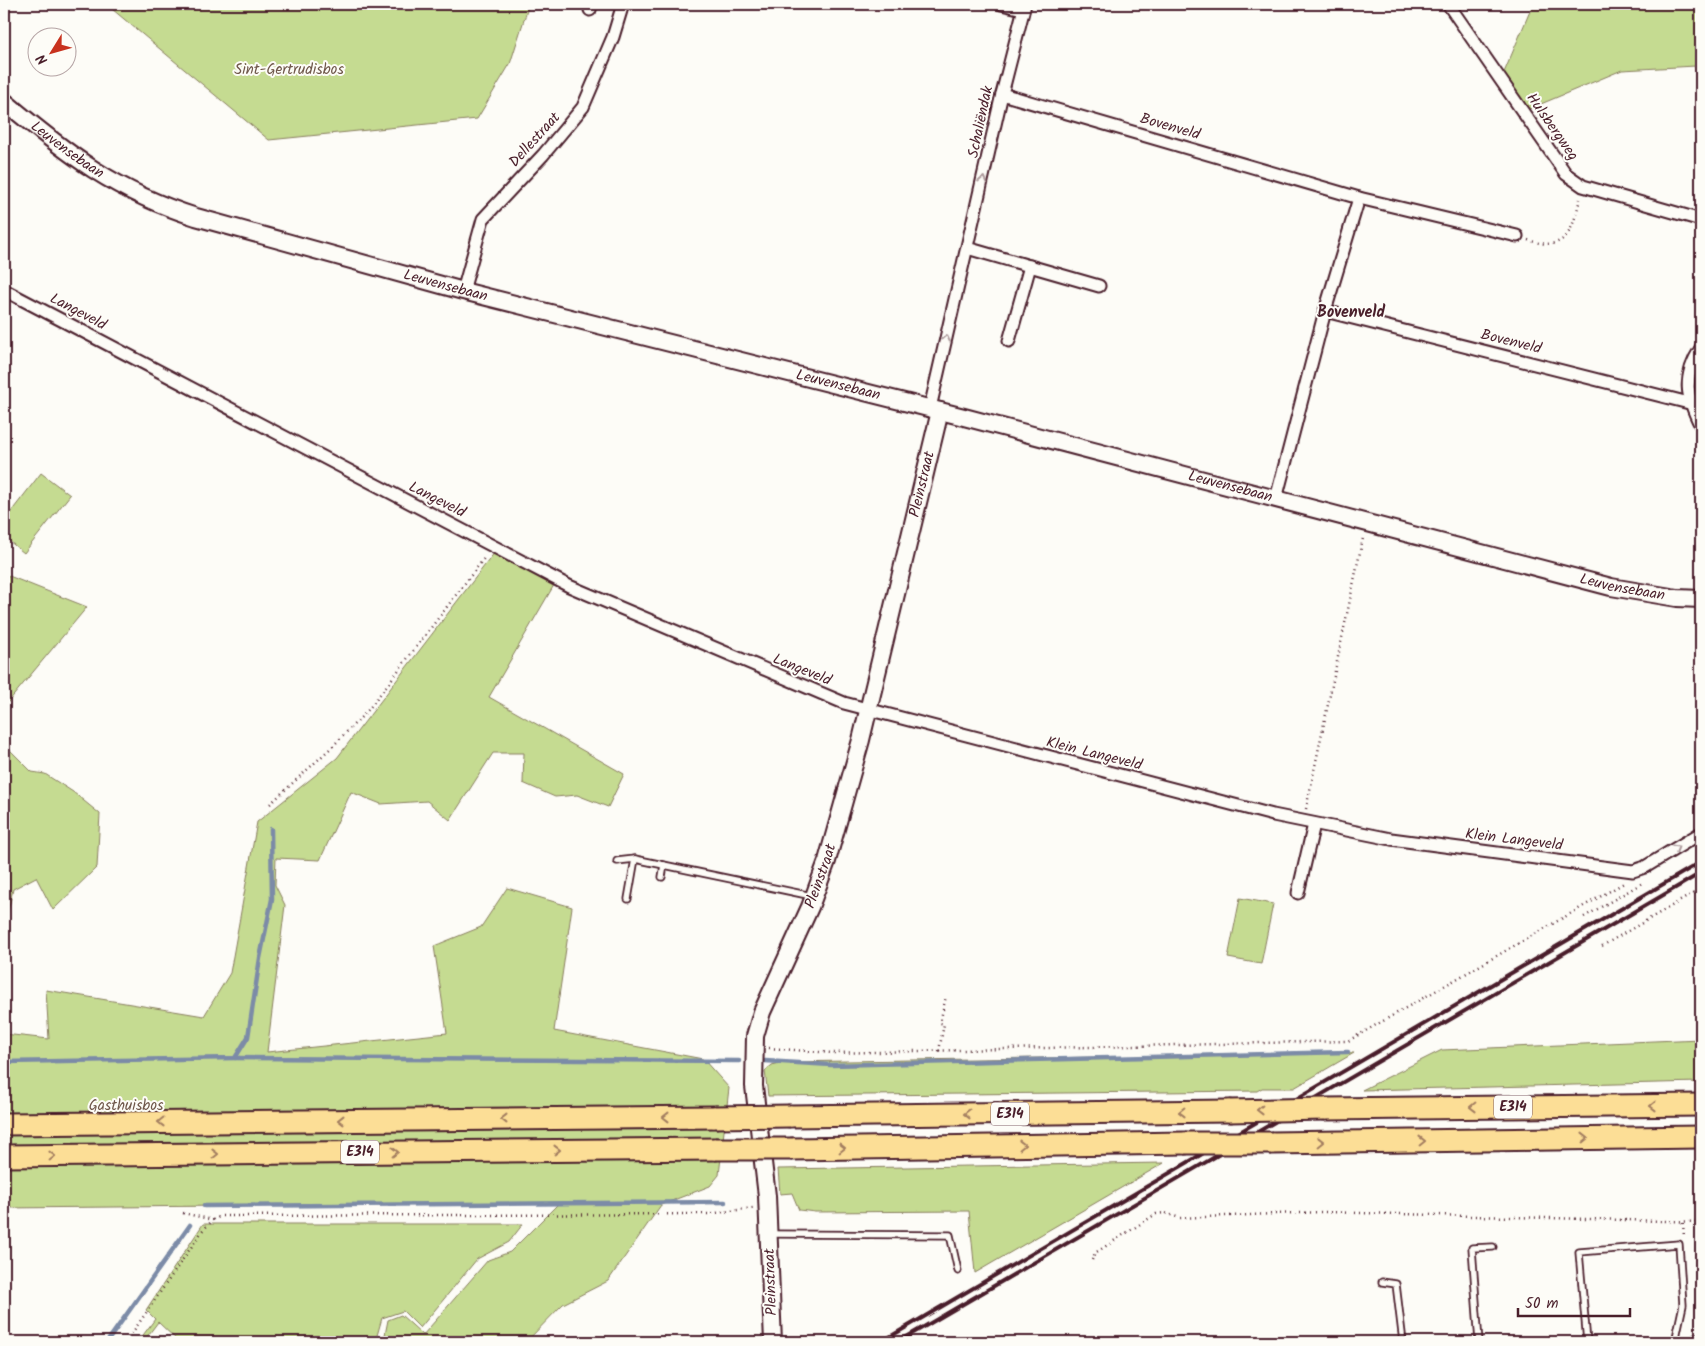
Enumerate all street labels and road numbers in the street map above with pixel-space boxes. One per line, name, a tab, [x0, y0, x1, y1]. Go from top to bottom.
street label: Schaliëndak	[962, 83, 1001, 160]
street label: Hulsbergweg	[1520, 88, 1584, 166]
street label: Dellestraat	[503, 107, 567, 173]
street label: Bovenveld	[1137, 107, 1203, 147]
street label: Leuvensebaan	[25, 115, 109, 185]
street label: Leuvensebaan	[401, 263, 490, 309]
street label: Langeveld	[45, 287, 111, 337]
street label: Bovenveld	[1478, 323, 1544, 361]
street label: Leuvensebaan	[793, 363, 883, 408]
street label: Pleinstraat	[903, 449, 942, 520]
street label: Leuvensebaan	[1185, 464, 1275, 510]
street label: Langeveld	[404, 475, 470, 525]
street label: Leuvensebaan	[1577, 567, 1667, 608]
street label: Langeveld	[769, 647, 835, 693]
street label: Klein Langeveld	[1043, 730, 1145, 778]
street label: Klein Langeveld	[1464, 822, 1565, 858]
street label: Pleinstraat	[798, 841, 843, 912]
road number: E314	[1494, 1096, 1532, 1118]
road number: E314	[991, 1102, 1029, 1126]
road number: E314	[341, 1140, 379, 1164]
street label: Pleinstraat	[758, 1248, 784, 1316]

